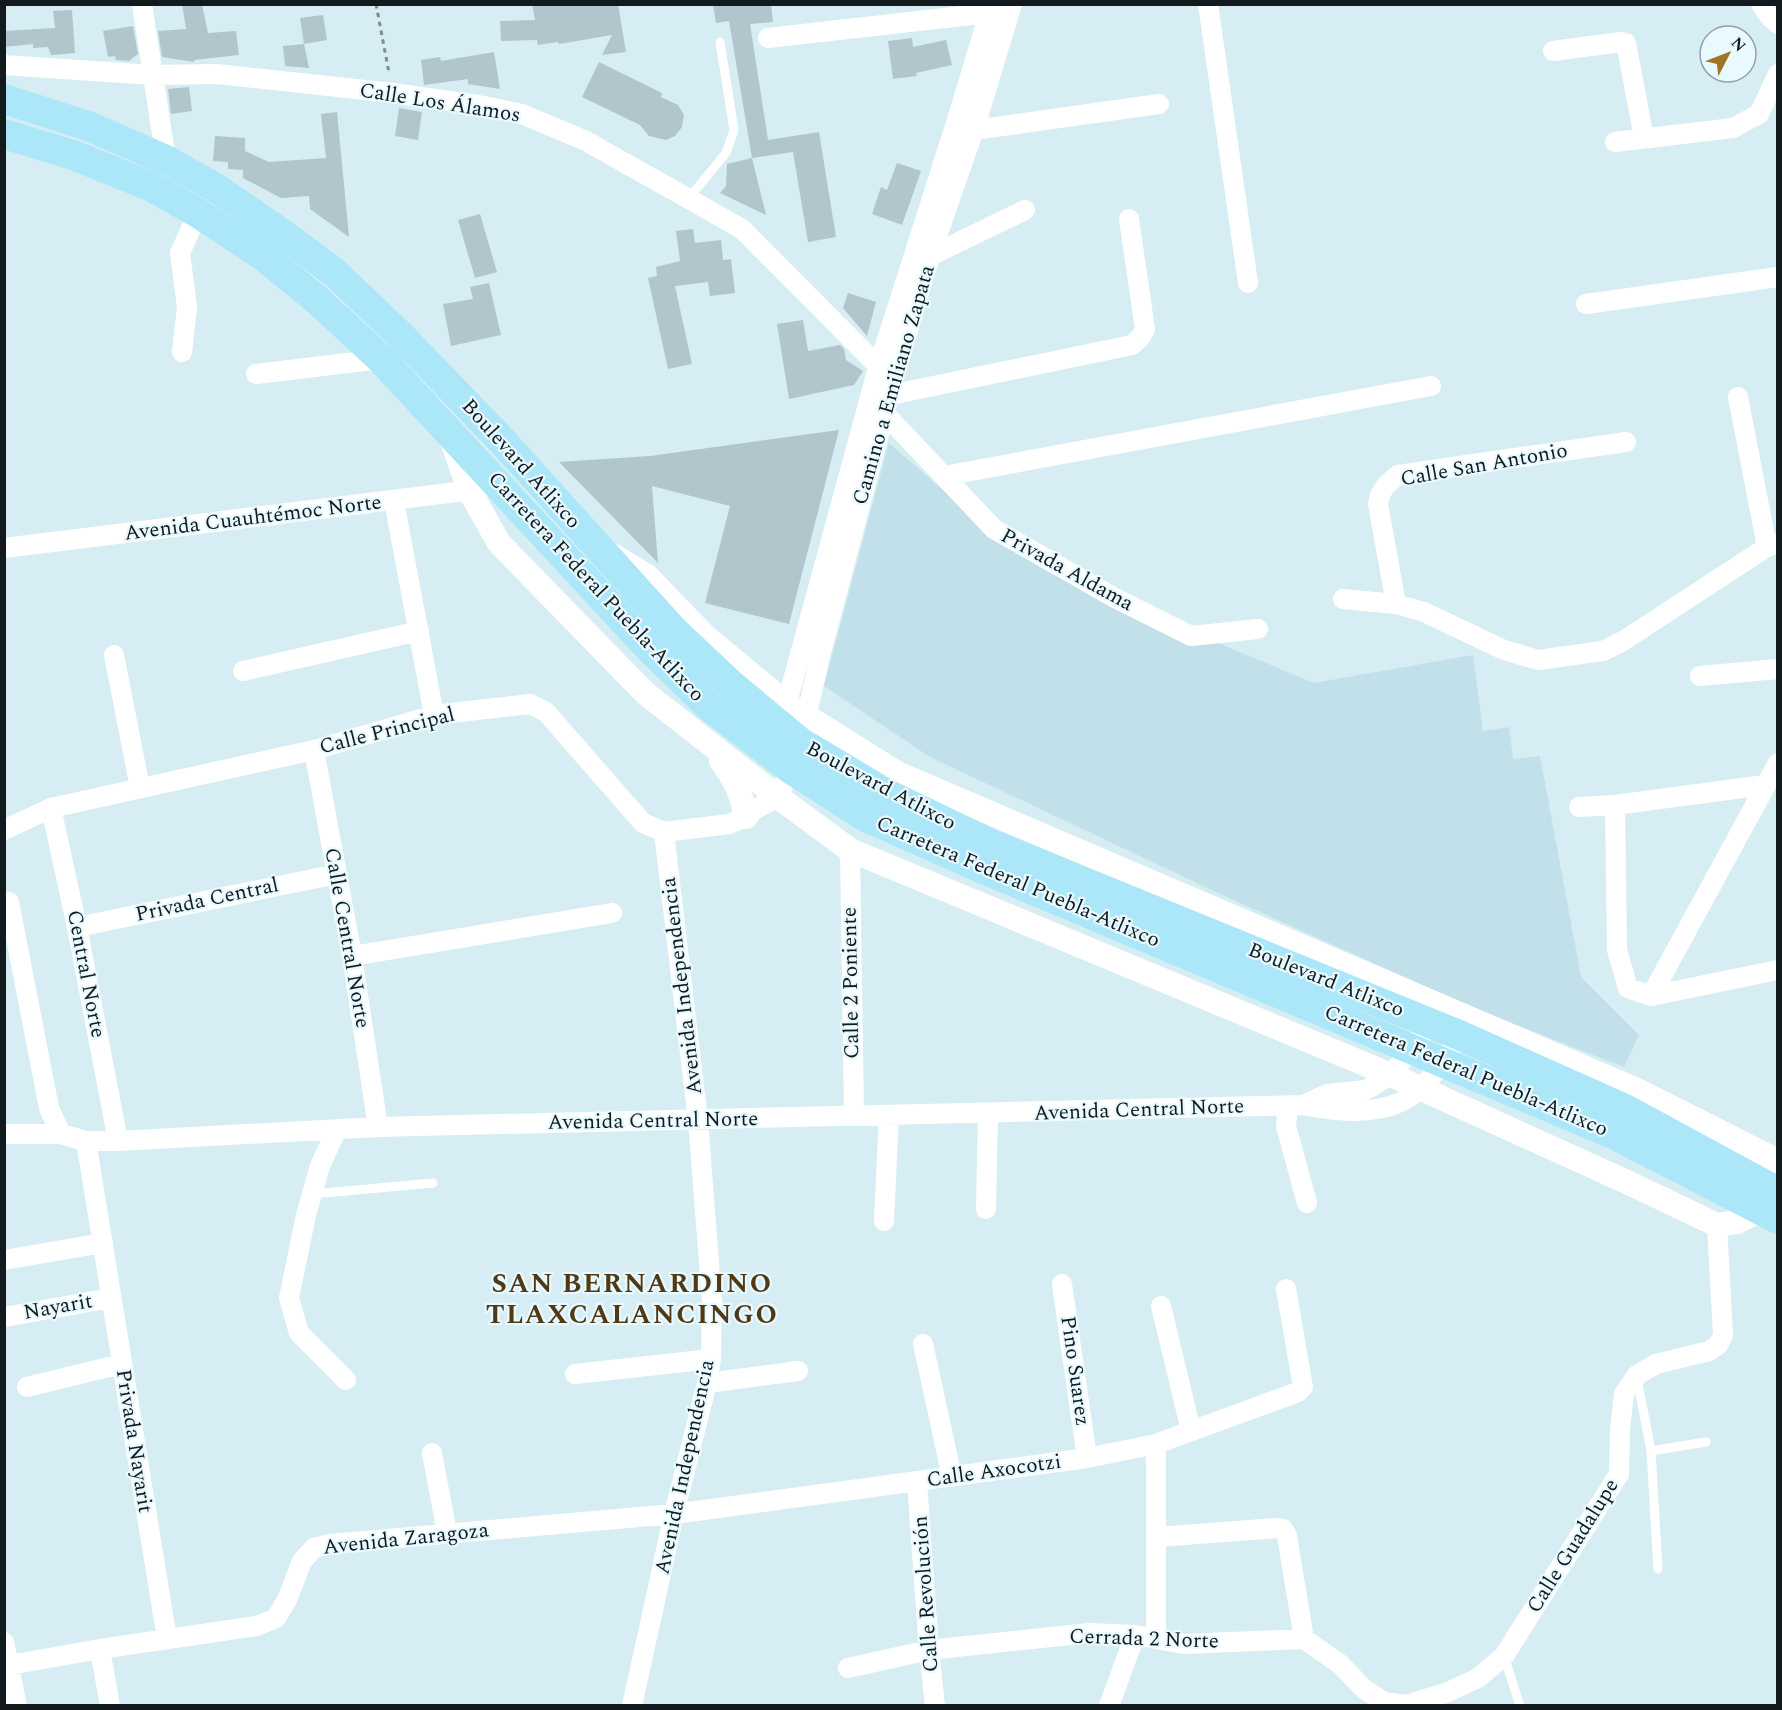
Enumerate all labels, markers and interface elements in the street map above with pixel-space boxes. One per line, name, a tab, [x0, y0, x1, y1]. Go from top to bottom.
north arrow	[1698, 24, 1758, 84]
text: N	[1725, 32, 1752, 58]
street label: Calle Los Álamos	[357, 74, 523, 132]
street label: Camino a Emiliano Zapata	[844, 261, 944, 509]
street label: Boulevard Atlixco	[454, 392, 588, 536]
street label: Calle San Antonio	[1398, 435, 1570, 495]
street label: Carretera Federal Puebla-Atlixco	[480, 464, 712, 710]
street label: Avenida Cuauhtémoc Norte	[123, 486, 383, 550]
street label: Privada Aldama	[995, 520, 1140, 620]
street label: Calle Principal	[316, 699, 458, 763]
street label: Boulevard Atlixco	[800, 733, 962, 839]
street label: Carretera Federal Puebla-Atlixco	[871, 808, 1165, 956]
street label: Calle Central Norte	[315, 845, 379, 1031]
street label: Privada Central	[132, 869, 282, 931]
street label: Avenida Independencia	[653, 875, 711, 1097]
street label: Central Norte	[58, 907, 114, 1041]
street label: Calle 2 Poniente	[834, 907, 868, 1059]
street label: Boulevard Atlixco	[1243, 934, 1409, 1026]
street label: Carretera Federal Puebla-Atlixco	[1319, 997, 1613, 1145]
street label: Avenida Central Norte	[1033, 1090, 1245, 1130]
street label: Avenida Central Norte	[547, 1103, 759, 1139]
district label: SAN BERNARDINO TLAXCALANCINGO	[486, 1263, 778, 1336]
street label: Nayarit	[21, 1285, 95, 1329]
street label: Pino Suarez	[1051, 1314, 1099, 1428]
street label: Avenida Independencia	[647, 1356, 724, 1577]
street label: Privada Nayarit	[107, 1367, 161, 1515]
street label: Calle Axocotzi	[925, 1446, 1063, 1496]
street label: Calle Guadalupe	[1519, 1472, 1627, 1620]
street label: Avenida Zaragoza	[322, 1514, 491, 1564]
street label: Calle Revolución	[905, 1515, 947, 1673]
street label: Cerrada 2 Norte	[1069, 1620, 1219, 1658]

